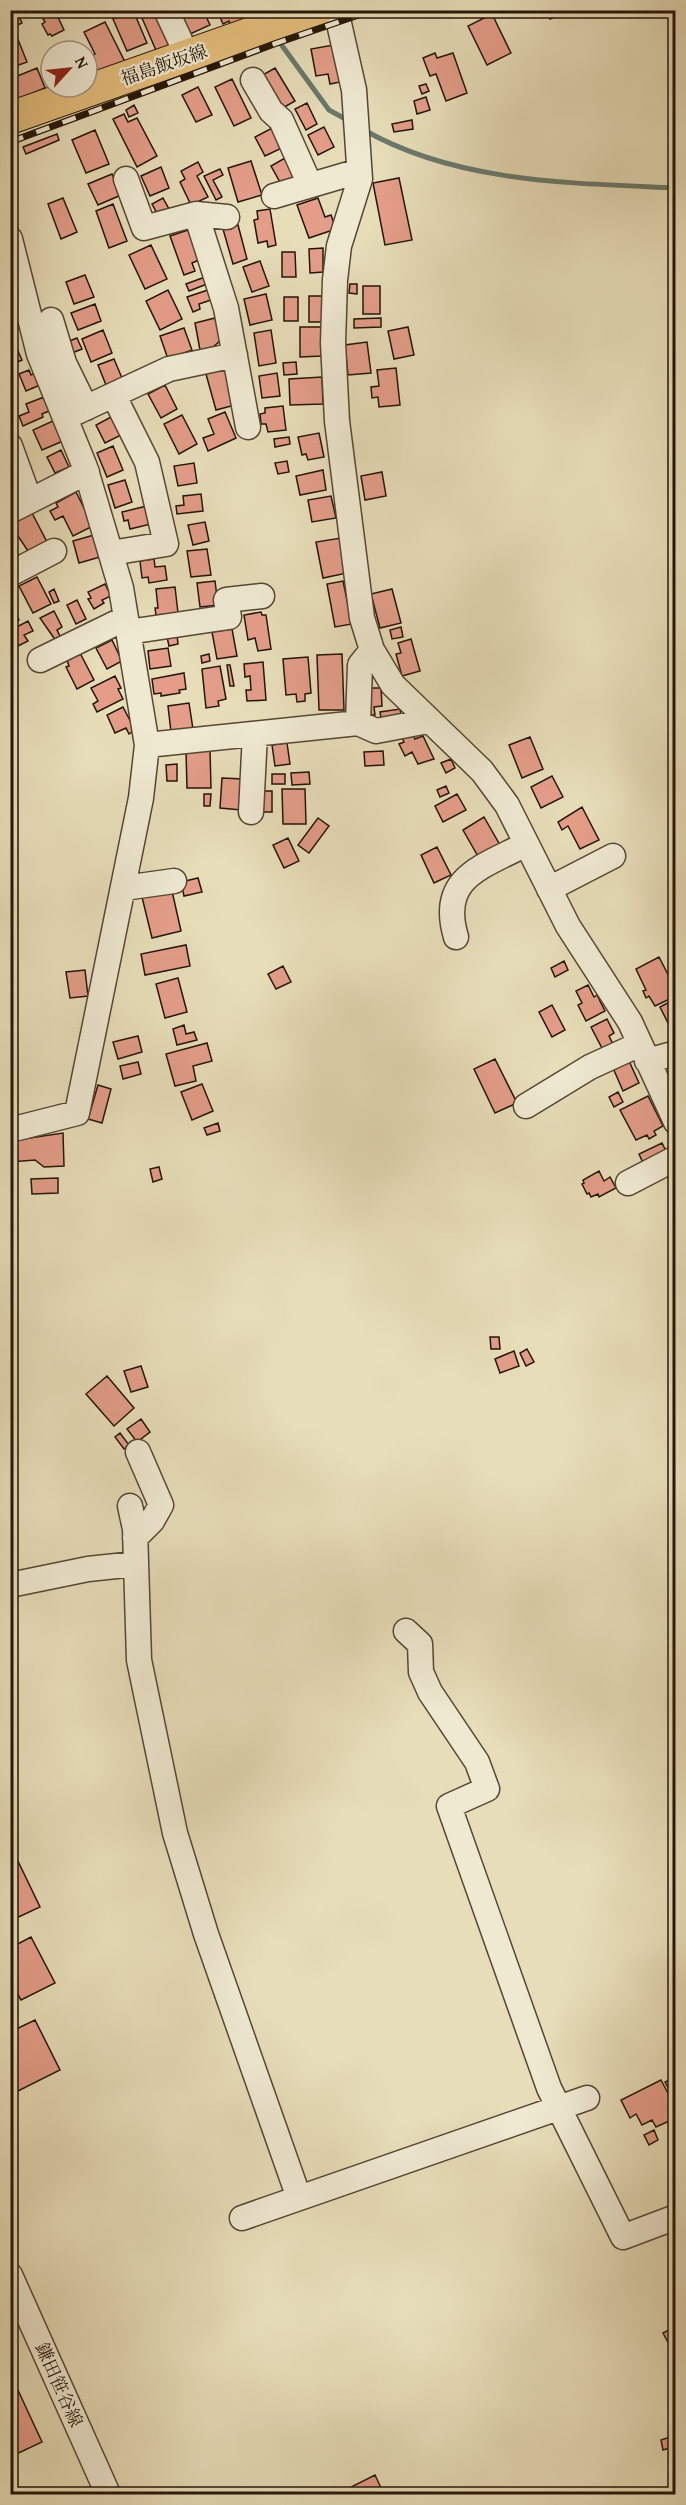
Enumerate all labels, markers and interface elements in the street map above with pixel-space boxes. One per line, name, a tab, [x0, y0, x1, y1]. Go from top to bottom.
street label: 福島飯坂線	[117, 37, 211, 92]
north arrow	[39, 39, 99, 99]
text: N	[69, 52, 96, 73]
street label: 鎌田笹谷線	[29, 2338, 90, 2431]

